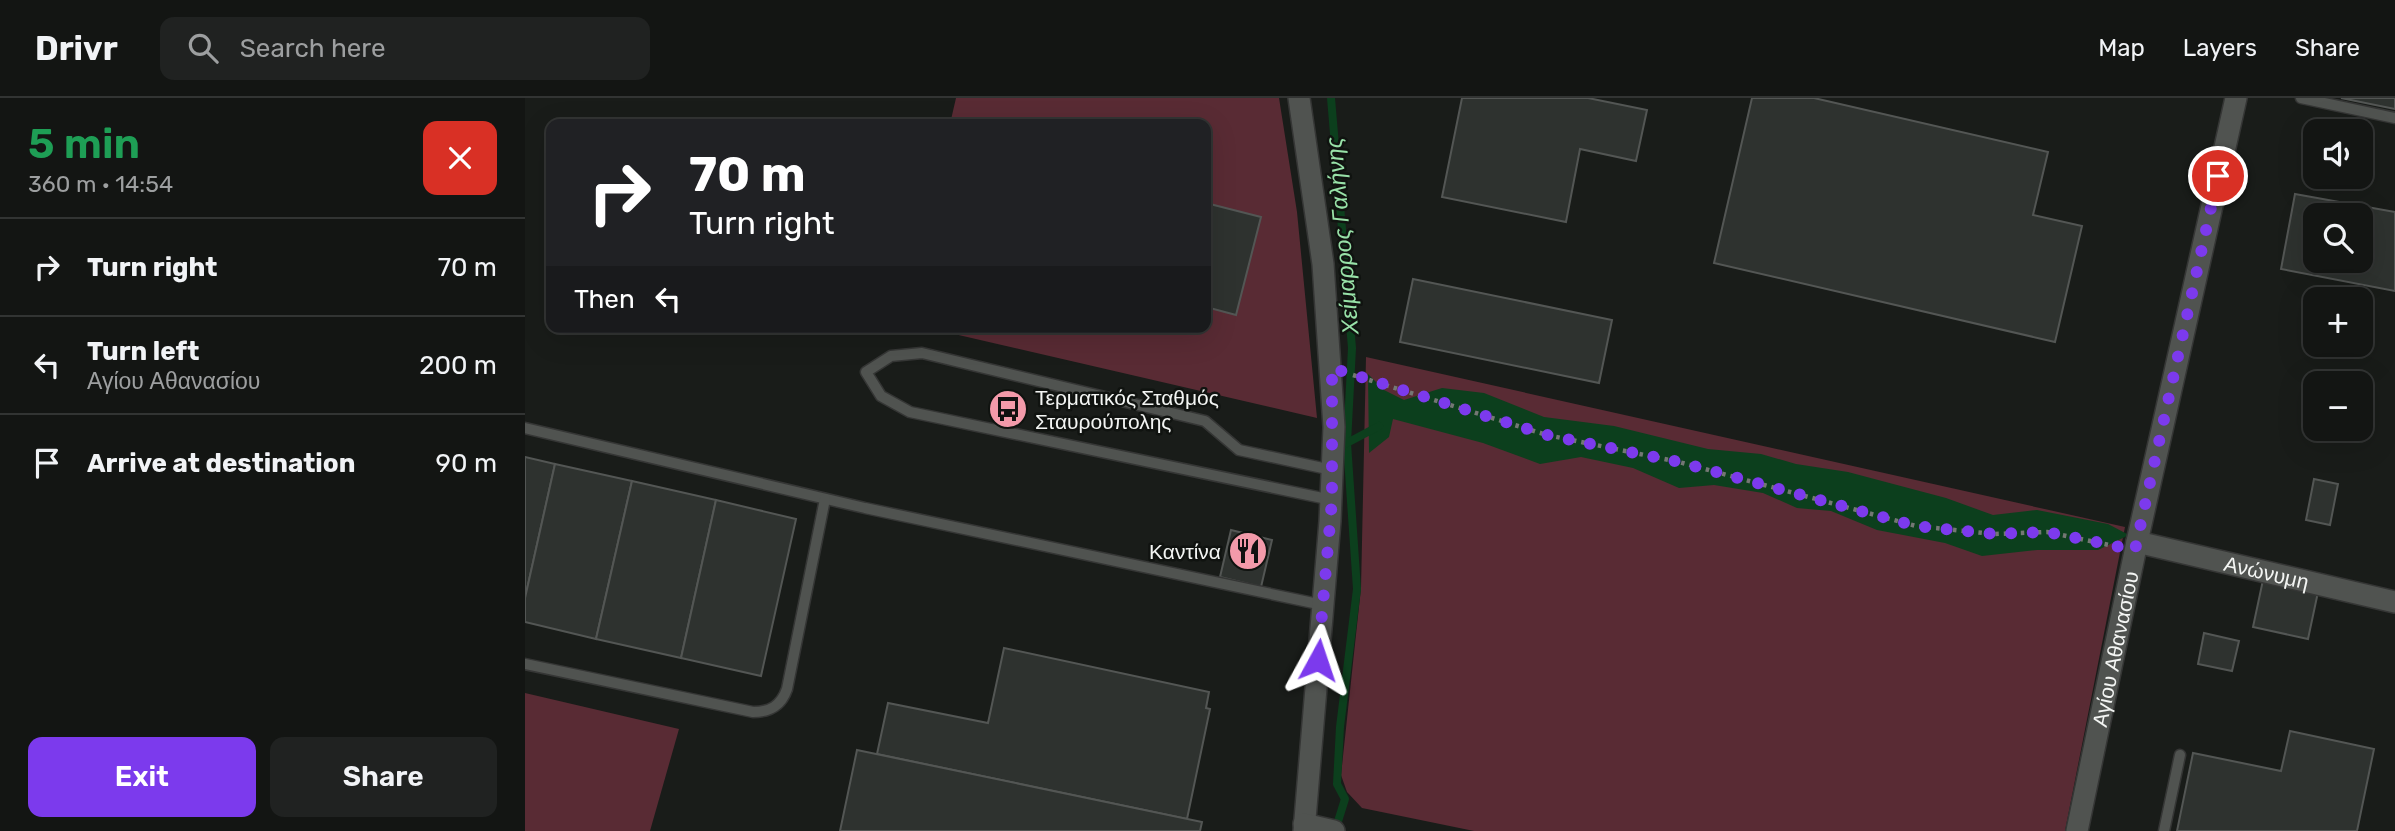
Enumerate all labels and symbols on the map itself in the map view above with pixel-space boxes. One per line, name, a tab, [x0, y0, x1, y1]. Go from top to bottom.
water label: Χείμαρρος Γαλήνης	[1319, 135, 1365, 337]
pin	[2188, 146, 2248, 206]
place label: Τερματικός Σταθμός Σταυρούπολης	[1035, 385, 1219, 434]
bus stop icon: Τερματικός Σταθμός Σταυρούπολης	[987, 388, 1029, 430]
restaurant icon: Καντίνα	[1227, 530, 1269, 572]
place label: Καντίνα	[1149, 539, 1221, 564]
street label: Ανώνυμη	[2222, 550, 2311, 594]
street label: Αγίου Αθανασίου	[2086, 569, 2143, 729]
position arrow	[1281, 623, 1355, 697]

